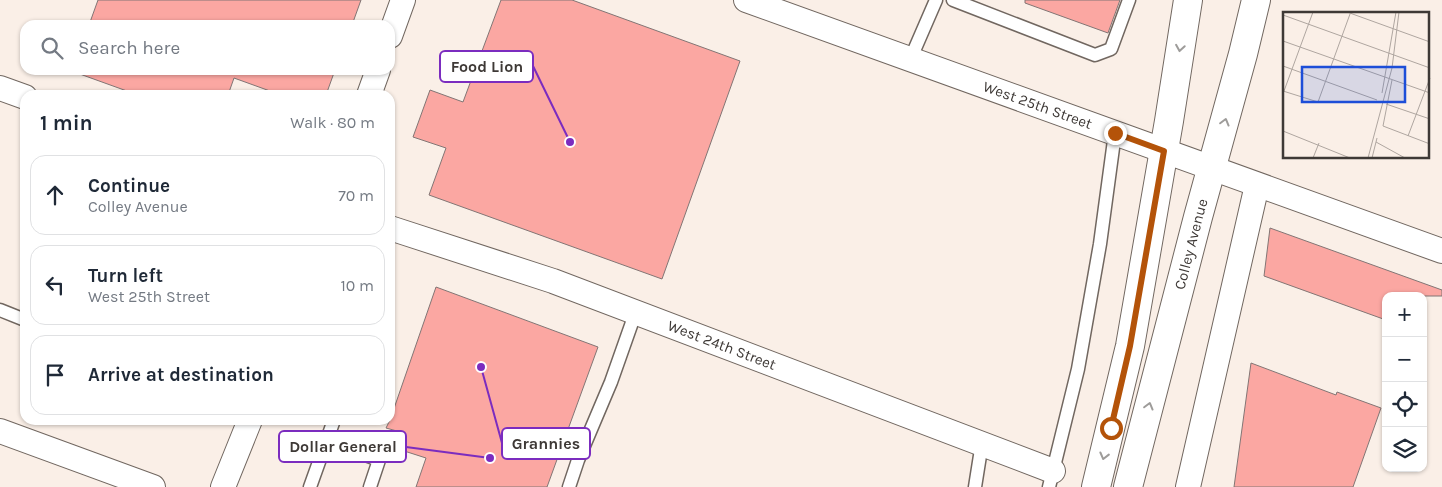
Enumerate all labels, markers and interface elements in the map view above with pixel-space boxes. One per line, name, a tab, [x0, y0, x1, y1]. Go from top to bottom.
inset map	[1283, 12, 1430, 159]
search box	[20, 20, 395, 75]
icon: search	[38, 34, 66, 62]
text: Search here	[78, 37, 180, 59]
one-way arrow	[1176, 44, 1186, 53]
callout: Food Lion	[440, 51, 533, 82]
text: Food Lion	[451, 57, 523, 76]
street label: West 25th Street	[981, 77, 1095, 133]
text: 1 min	[40, 111, 93, 135]
text: Walk · 80 m	[290, 113, 375, 132]
one-way arrow	[1219, 117, 1230, 126]
route end	[1104, 122, 1127, 145]
text: Continue	[88, 175, 170, 197]
icon: ahead	[41, 181, 69, 209]
text: 70 m	[338, 186, 374, 205]
street label: Colley Avenue	[1171, 196, 1212, 292]
text: Colley Avenue	[88, 197, 188, 216]
text: Turn left	[88, 265, 163, 287]
icon: left	[41, 271, 69, 299]
text: 10 m	[340, 276, 374, 295]
text: West 25th Street	[88, 287, 210, 306]
map controls	[1382, 292, 1427, 472]
button: +	[1382, 292, 1427, 337]
street label: West 24th Street	[665, 316, 779, 374]
button: −	[1382, 337, 1427, 382]
icon: arrive	[41, 361, 69, 389]
text: Arrive at destination	[88, 364, 274, 386]
button: locate	[1382, 382, 1427, 427]
one-way arrow	[1143, 401, 1154, 410]
route start	[1100, 417, 1123, 440]
button: layers	[1382, 427, 1427, 472]
callout: Grannies	[502, 428, 590, 459]
callout: Dollar General	[279, 431, 406, 462]
text: Grannies	[512, 434, 580, 453]
text: Dollar General	[289, 437, 397, 456]
one-way arrow	[1099, 452, 1110, 461]

